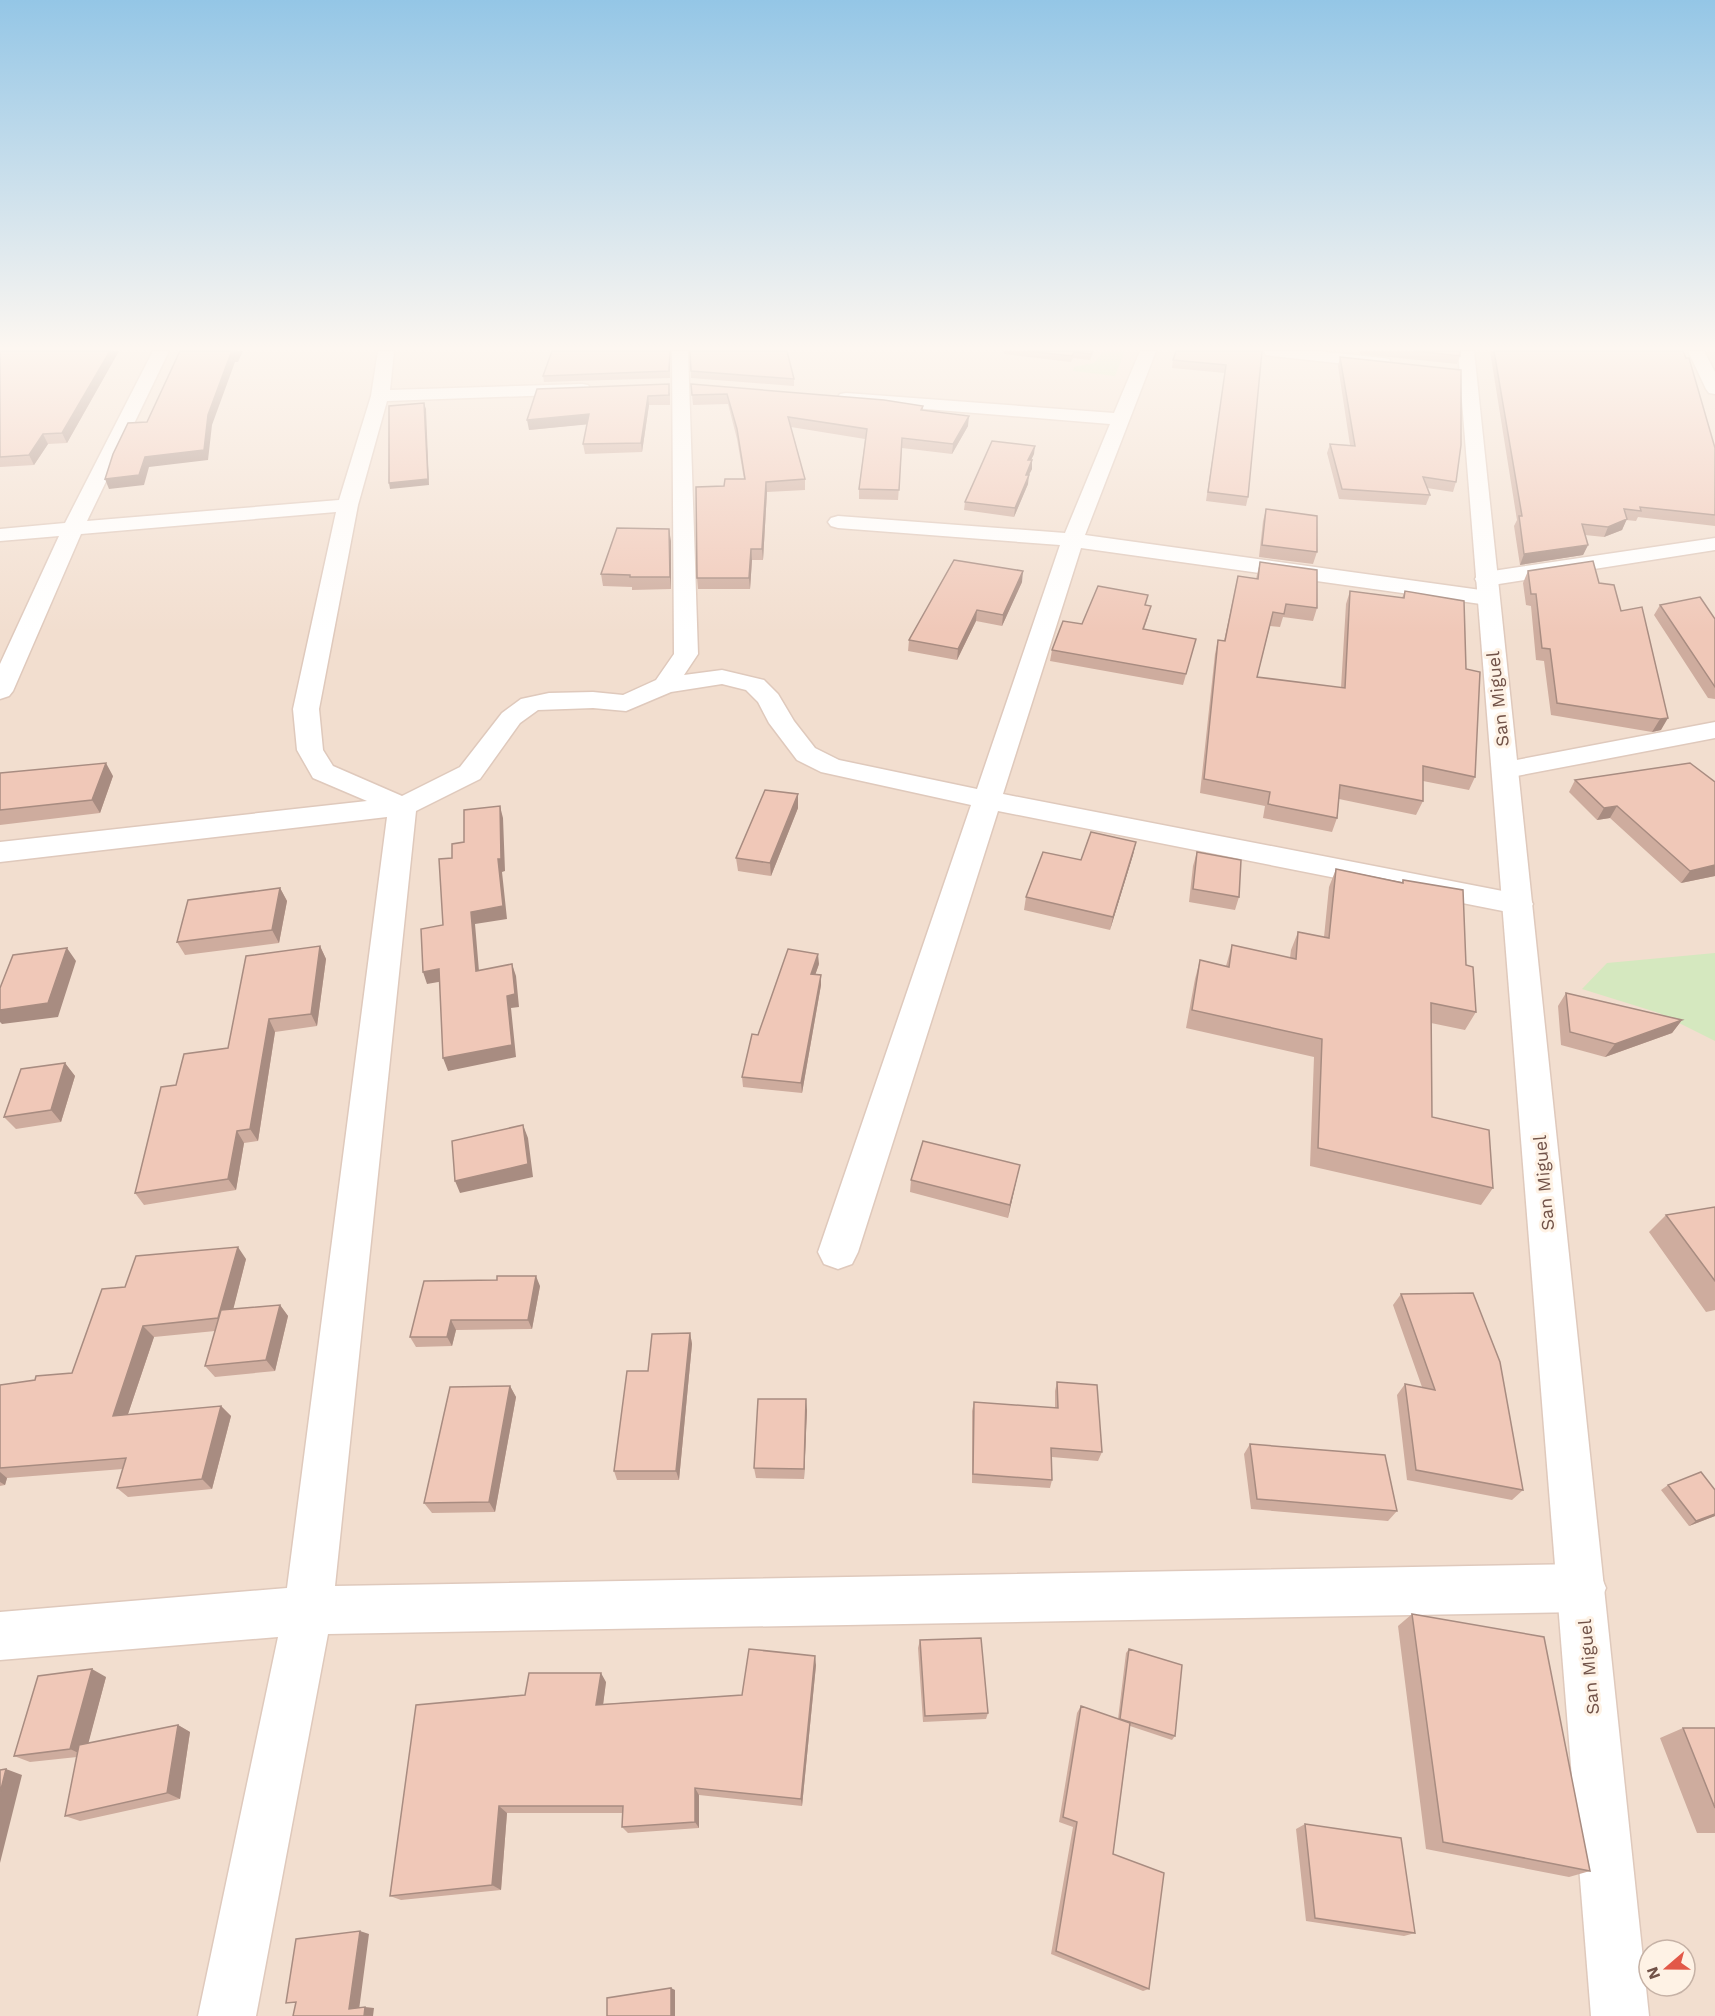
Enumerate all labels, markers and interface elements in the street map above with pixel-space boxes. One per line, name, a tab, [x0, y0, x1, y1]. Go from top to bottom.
street label: San Miguel	[1482, 650, 1513, 748]
street label: San Miguel	[1529, 1134, 1558, 1232]
street label: San Miguel	[1574, 1618, 1603, 1716]
north arrow	[1637, 1938, 1697, 1998]
text: N	[1642, 1964, 1664, 1982]

